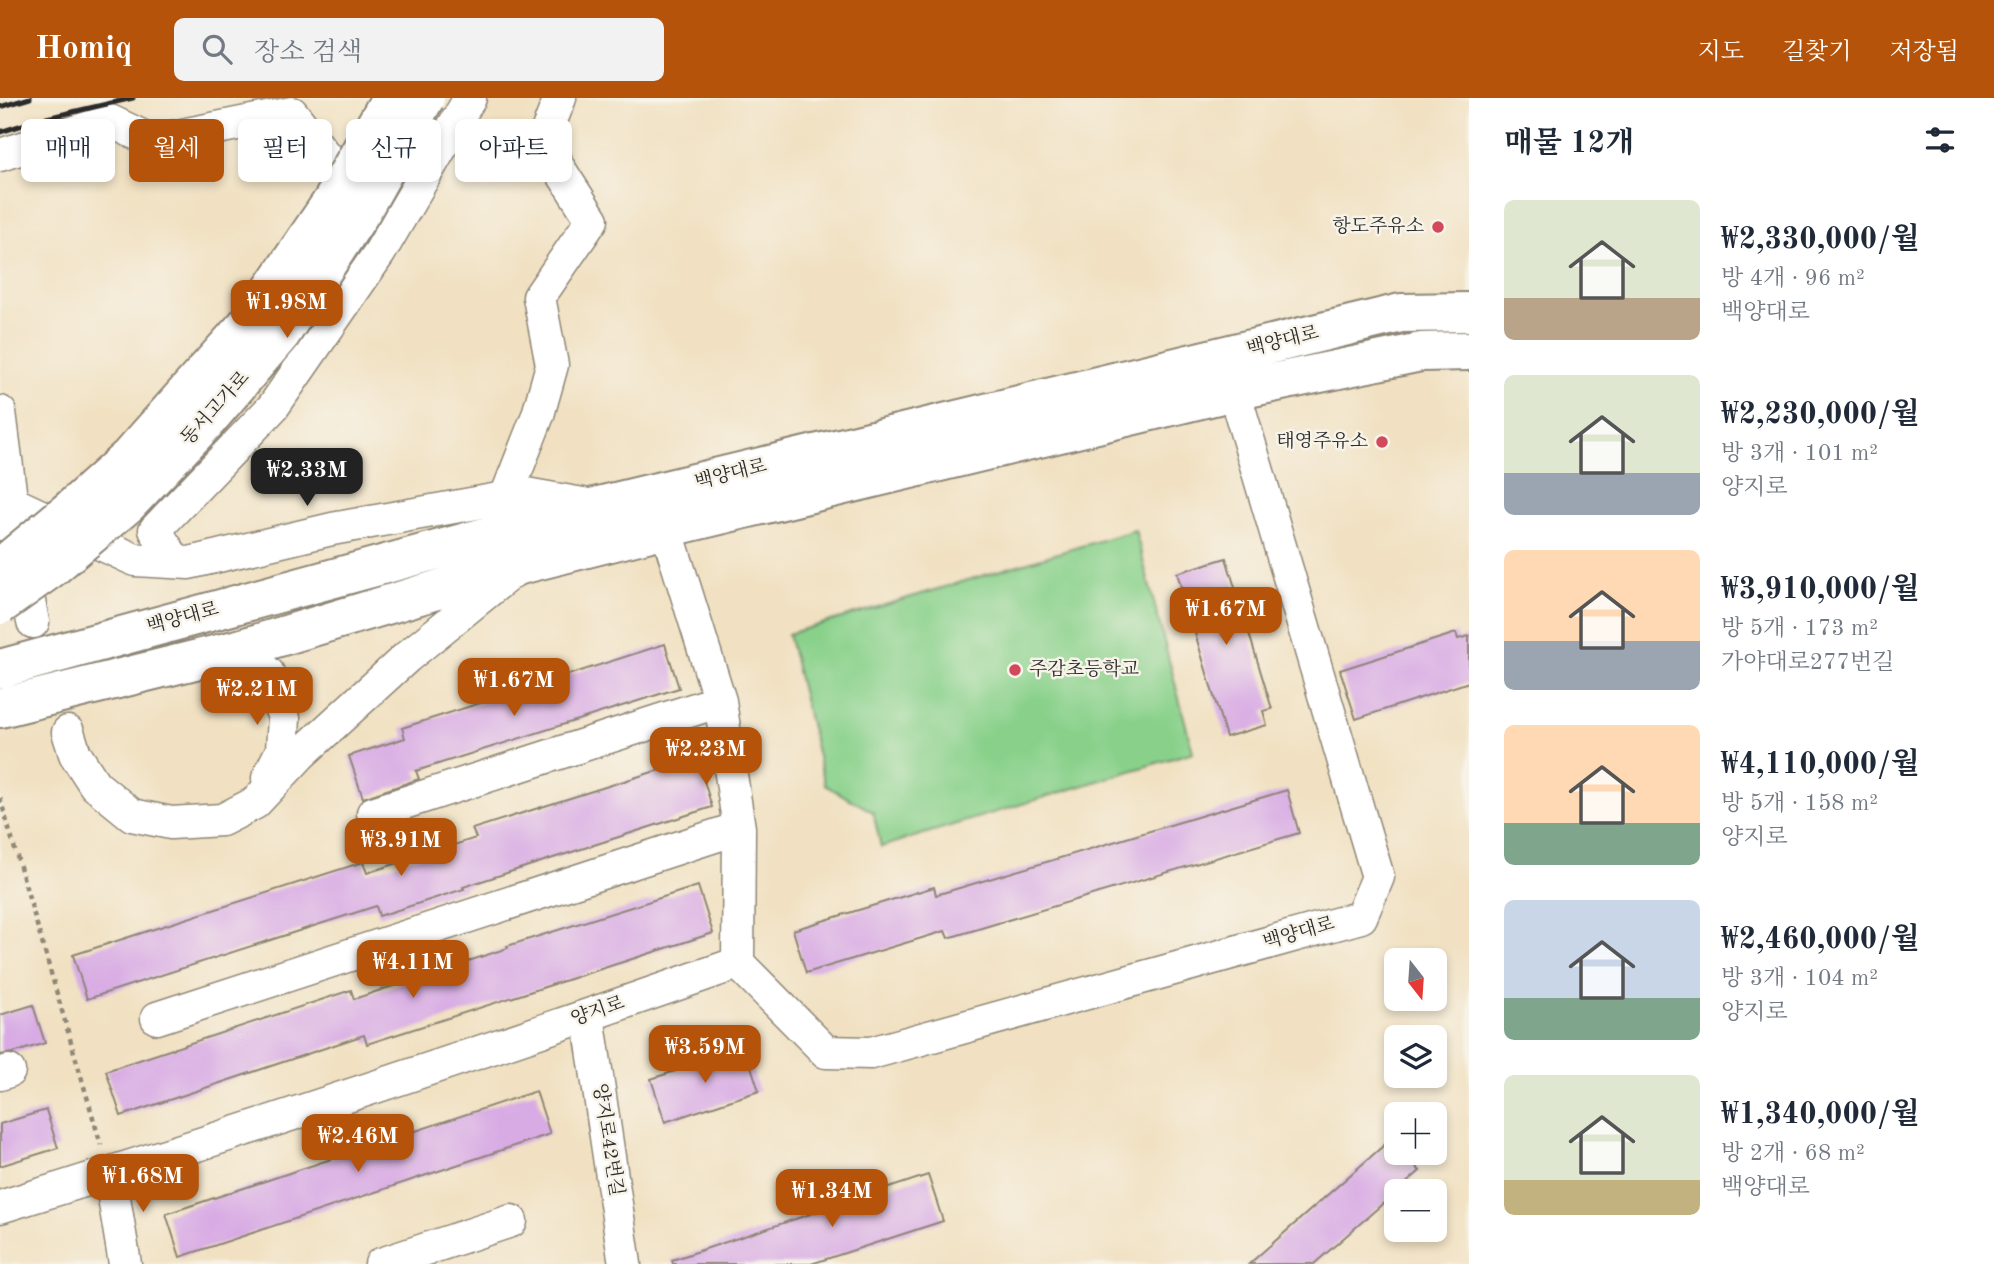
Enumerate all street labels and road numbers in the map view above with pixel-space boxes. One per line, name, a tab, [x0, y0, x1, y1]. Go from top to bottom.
street label: 백양대로	[1245, 322, 1321, 360]
street label: 동서고가로	[177, 367, 254, 449]
street label: 백양대로	[693, 455, 769, 493]
street label: 백양대로	[145, 598, 221, 638]
street label: 백양대로	[1261, 913, 1337, 953]
street label: 양지로	[568, 992, 627, 1030]
street label: 양지로42번길	[589, 1082, 627, 1198]

